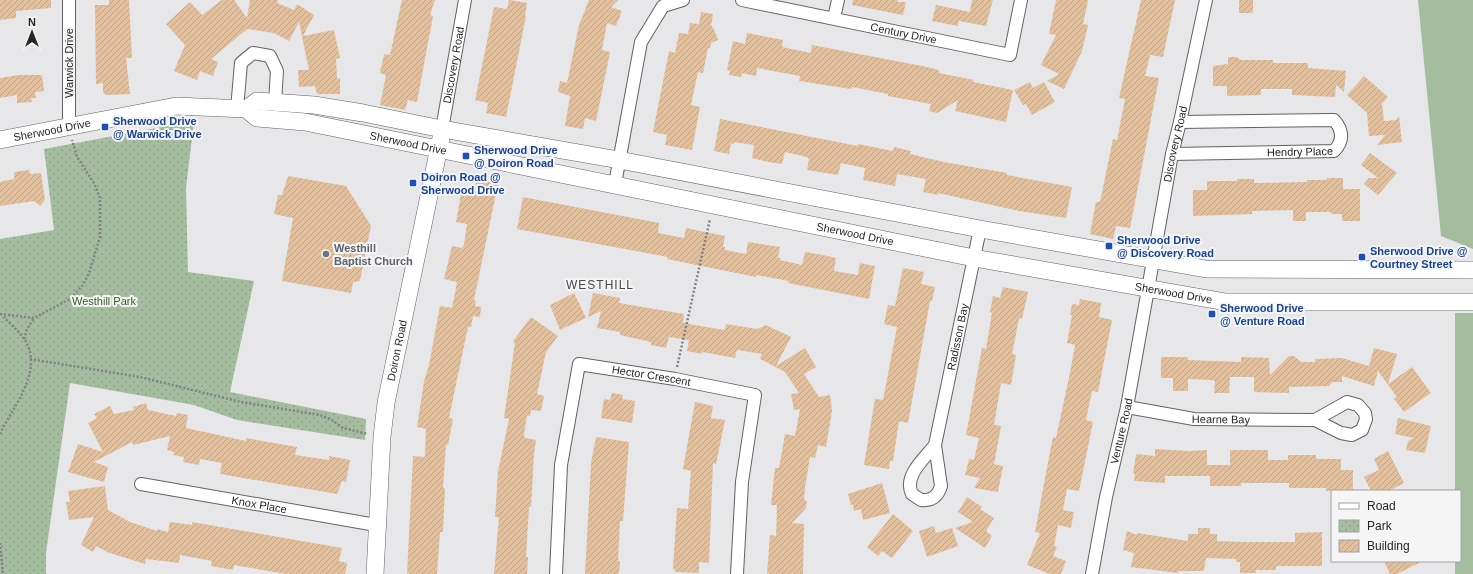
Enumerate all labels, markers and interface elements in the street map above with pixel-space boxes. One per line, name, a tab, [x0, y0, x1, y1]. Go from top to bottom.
north arrow	[12, 12, 52, 52]
text: N	[28, 16, 36, 28]
street label: Century Drive	[869, 21, 938, 46]
street label: Discovery Road	[441, 26, 466, 104]
street label: Warwick Drive	[63, 28, 75, 98]
street label: Discovery Road	[1161, 105, 1189, 183]
place label: Sherwood Drive @ Warwick Drive	[113, 115, 202, 140]
street label: Sherwood Drive	[12, 117, 92, 143]
marker: Sherwood Drive @ Warwick Drive	[100, 122, 110, 132]
street label: Sherwood Drive	[369, 129, 448, 157]
place label: Sherwood Drive @ Doiron Road	[474, 144, 558, 169]
street label: Hendry Place	[1267, 145, 1333, 158]
marker: Sherwood Drive @ Doiron Road	[461, 151, 471, 161]
place label: Doiron Road @ Sherwood Drive	[421, 171, 505, 196]
marker: Doiron Road @ Sherwood Drive	[408, 178, 418, 188]
street label: Sherwood Drive	[815, 220, 895, 248]
place label: Sherwood Drive @ Discovery Road	[1117, 234, 1214, 259]
marker: Sherwood Drive @ Discovery Road	[1104, 241, 1114, 251]
place label: Westhill Baptist Church	[334, 242, 413, 267]
place label: Sherwood Drive @ Courtney Street	[1370, 245, 1468, 270]
marker: Westhill Baptist Church	[321, 249, 331, 259]
marker: Sherwood Drive @ Courtney Street	[1357, 252, 1367, 262]
district label: WESTHILL	[566, 278, 634, 292]
street label: Sherwood Drive	[1134, 280, 1213, 306]
park label: Westhill Park	[72, 295, 136, 307]
street label: Radisson Bay	[945, 302, 970, 371]
place label: Sherwood Drive @ Venture Road	[1220, 302, 1305, 327]
marker: Sherwood Drive @ Venture Road	[1207, 309, 1217, 319]
street label: Doiron Road	[385, 319, 409, 382]
street label: Hector Crescent	[611, 363, 692, 388]
street label: Venture Road	[1108, 397, 1134, 465]
street label: Hearne Bay	[1192, 413, 1251, 425]
legend	[1331, 490, 1461, 562]
street label: Knox Place	[231, 494, 288, 515]
text: Road	[1367, 499, 1396, 513]
text: Park	[1367, 519, 1393, 533]
text: Building	[1367, 539, 1410, 553]

